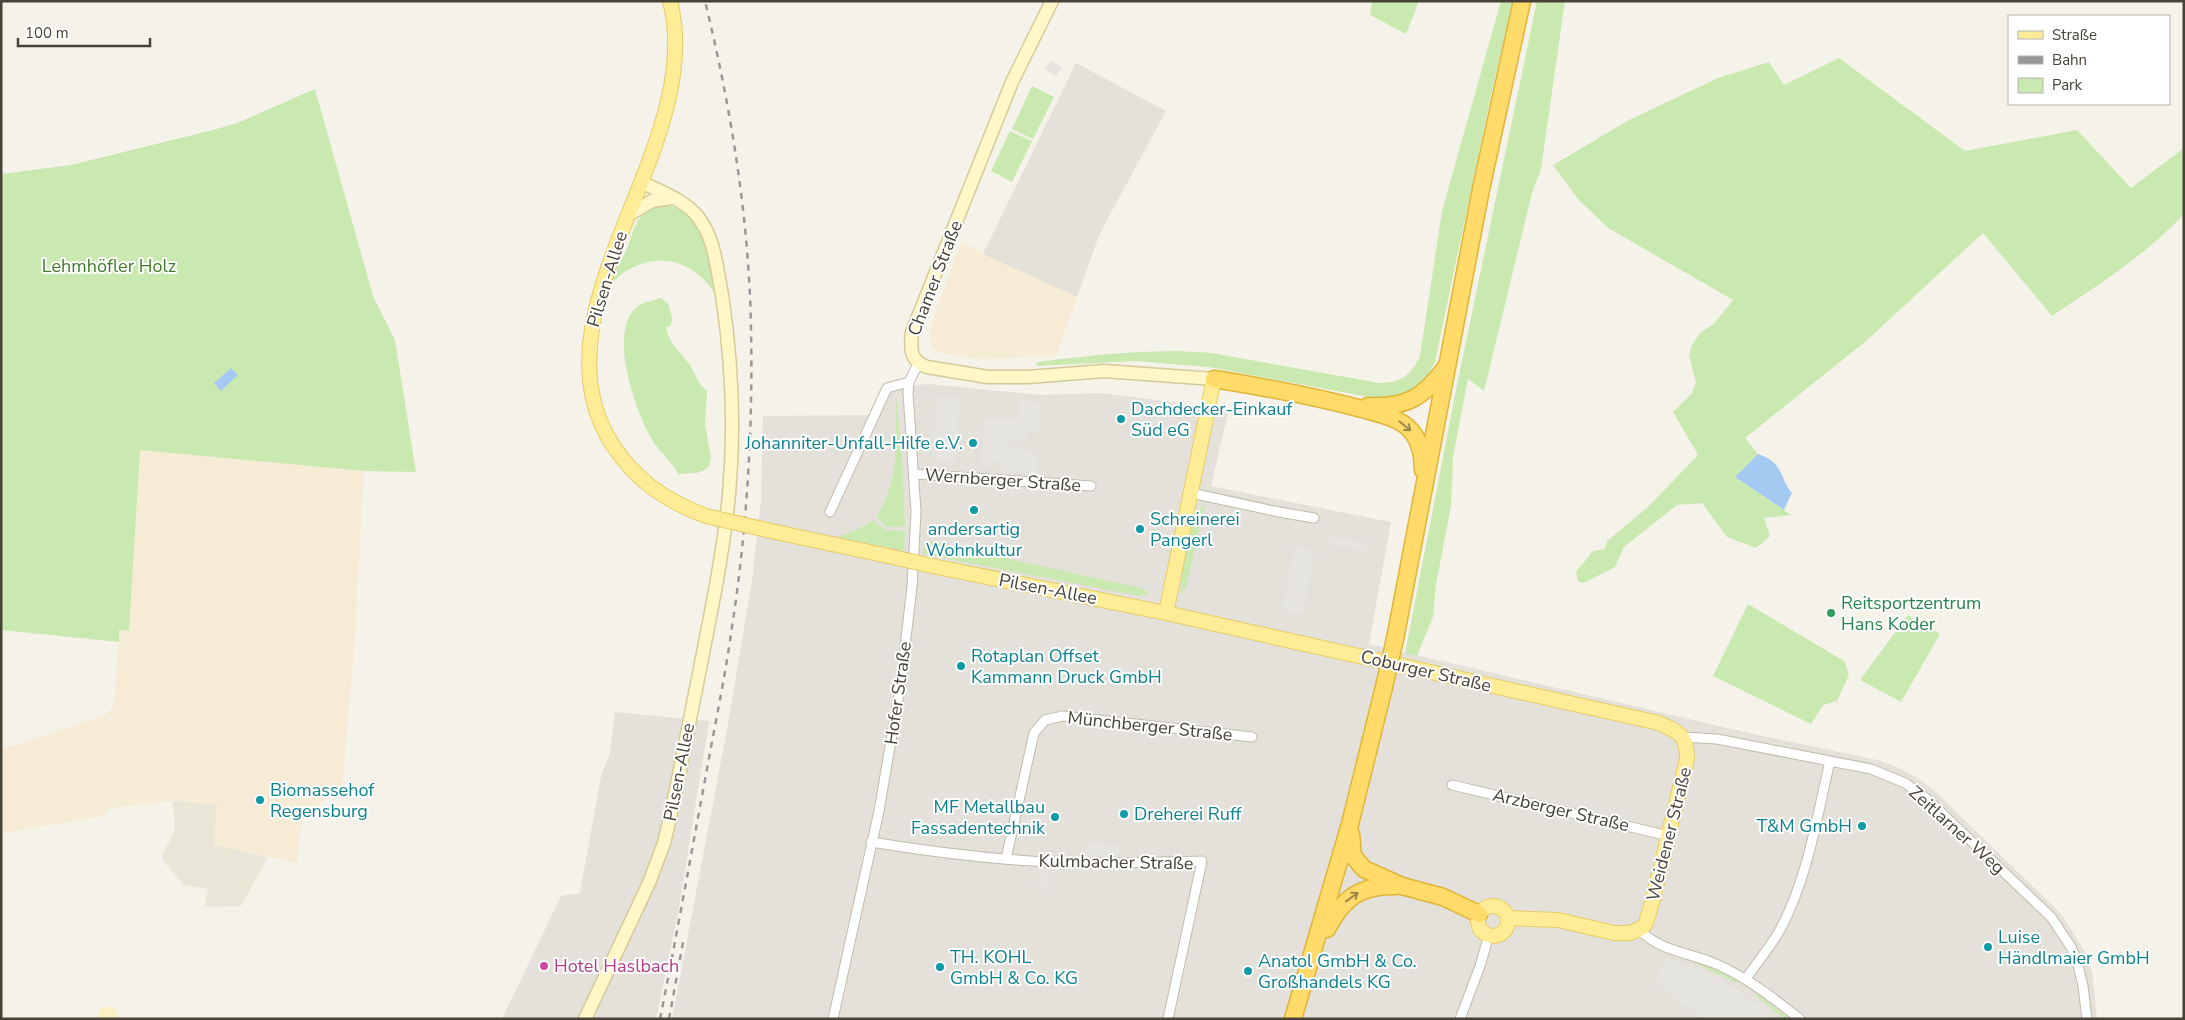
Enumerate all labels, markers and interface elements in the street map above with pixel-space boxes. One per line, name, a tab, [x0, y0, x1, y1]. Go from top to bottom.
scale bar	[18, 15, 150, 47]
legend	[2008, 15, 2170, 105]
text: 100 m	[25, 23, 69, 43]
text: Straße	[2052, 25, 2097, 45]
text: Bahn	[2052, 50, 2087, 70]
text: Park	[2052, 75, 2082, 95]
street label: Chamer Straße	[902, 217, 968, 339]
street label: Pilsen-Allee	[581, 228, 633, 330]
park label: Lehmhöfler Holz	[42, 254, 176, 278]
place label: Dachdecker-Einkauf Süd eG	[1131, 397, 1293, 442]
marker: Dachdecker-Einkauf Süd eG	[1115, 413, 1127, 425]
one-way arrow	[1398, 421, 1411, 432]
place label: Johanniter-Unfall-Hilfe e.V.	[744, 431, 963, 455]
marker: Johanniter-Unfall-Hilfe e.V.	[967, 437, 979, 449]
street label: Wernberger Straße	[924, 463, 1082, 497]
marker: andersartig Wohnkultur	[968, 504, 980, 516]
place label: Schreinerei Pangerl	[1150, 507, 1240, 552]
place label: andersartig Wohnkultur	[926, 517, 1023, 562]
marker: Schreinerei Pangerl	[1134, 523, 1146, 535]
street label: Pilsen-Allee	[997, 568, 1099, 610]
place label: Reitsportzentrum Hans Koder	[1841, 591, 1981, 636]
marker: Reitsportzentrum Hans Koder	[1825, 607, 1837, 619]
street label: Hofer Straße	[879, 640, 917, 746]
place label: Rotaplan Offset Kammann Druck GmbH	[971, 644, 1162, 689]
street label: Coburger Straße	[1358, 644, 1494, 698]
marker: Rotaplan Offset Kammann Druck GmbH	[955, 660, 967, 672]
street label: Münchberger Straße	[1066, 705, 1234, 747]
street label: Pilsen-Allee	[658, 721, 700, 823]
street label: Weidener Straße	[1641, 764, 1697, 904]
place label: Biomassehof Regensburg	[270, 778, 375, 823]
street label: Zeitlarner Weg	[1904, 780, 2010, 880]
street label: Arzberger Straße	[1490, 783, 1632, 837]
marker: Biomassehof Regensburg	[254, 794, 266, 806]
place label: MF Metallbau Fassadentechnik	[911, 795, 1046, 840]
place label: Dreherei Ruff	[1134, 802, 1243, 826]
marker: Dreherei Ruff	[1118, 808, 1130, 820]
marker: MF Metallbau Fassadentechnik	[1049, 811, 1061, 823]
place label: T&M GmbH	[1757, 814, 1852, 838]
marker: T&M GmbH	[1856, 820, 1868, 832]
street label: Kulmbacher Straße	[1038, 849, 1194, 875]
one-way arrow	[1345, 892, 1359, 902]
place label: Luise Händlmaier GmbH	[1998, 925, 2150, 970]
marker: Luise Händlmaier GmbH	[1982, 941, 1994, 953]
place label: TH. KOHL GmbH & Co. KG	[950, 945, 1078, 990]
place label: Anatol GmbH & Co. Großhandels KG	[1258, 949, 1417, 994]
place label: Hotel Haslbach	[554, 954, 679, 978]
marker: Hotel Haslbach	[538, 960, 550, 972]
marker: TH. KOHL GmbH & Co. KG	[934, 961, 946, 973]
marker: Anatol GmbH & Co. Großhandels KG	[1242, 965, 1254, 977]

